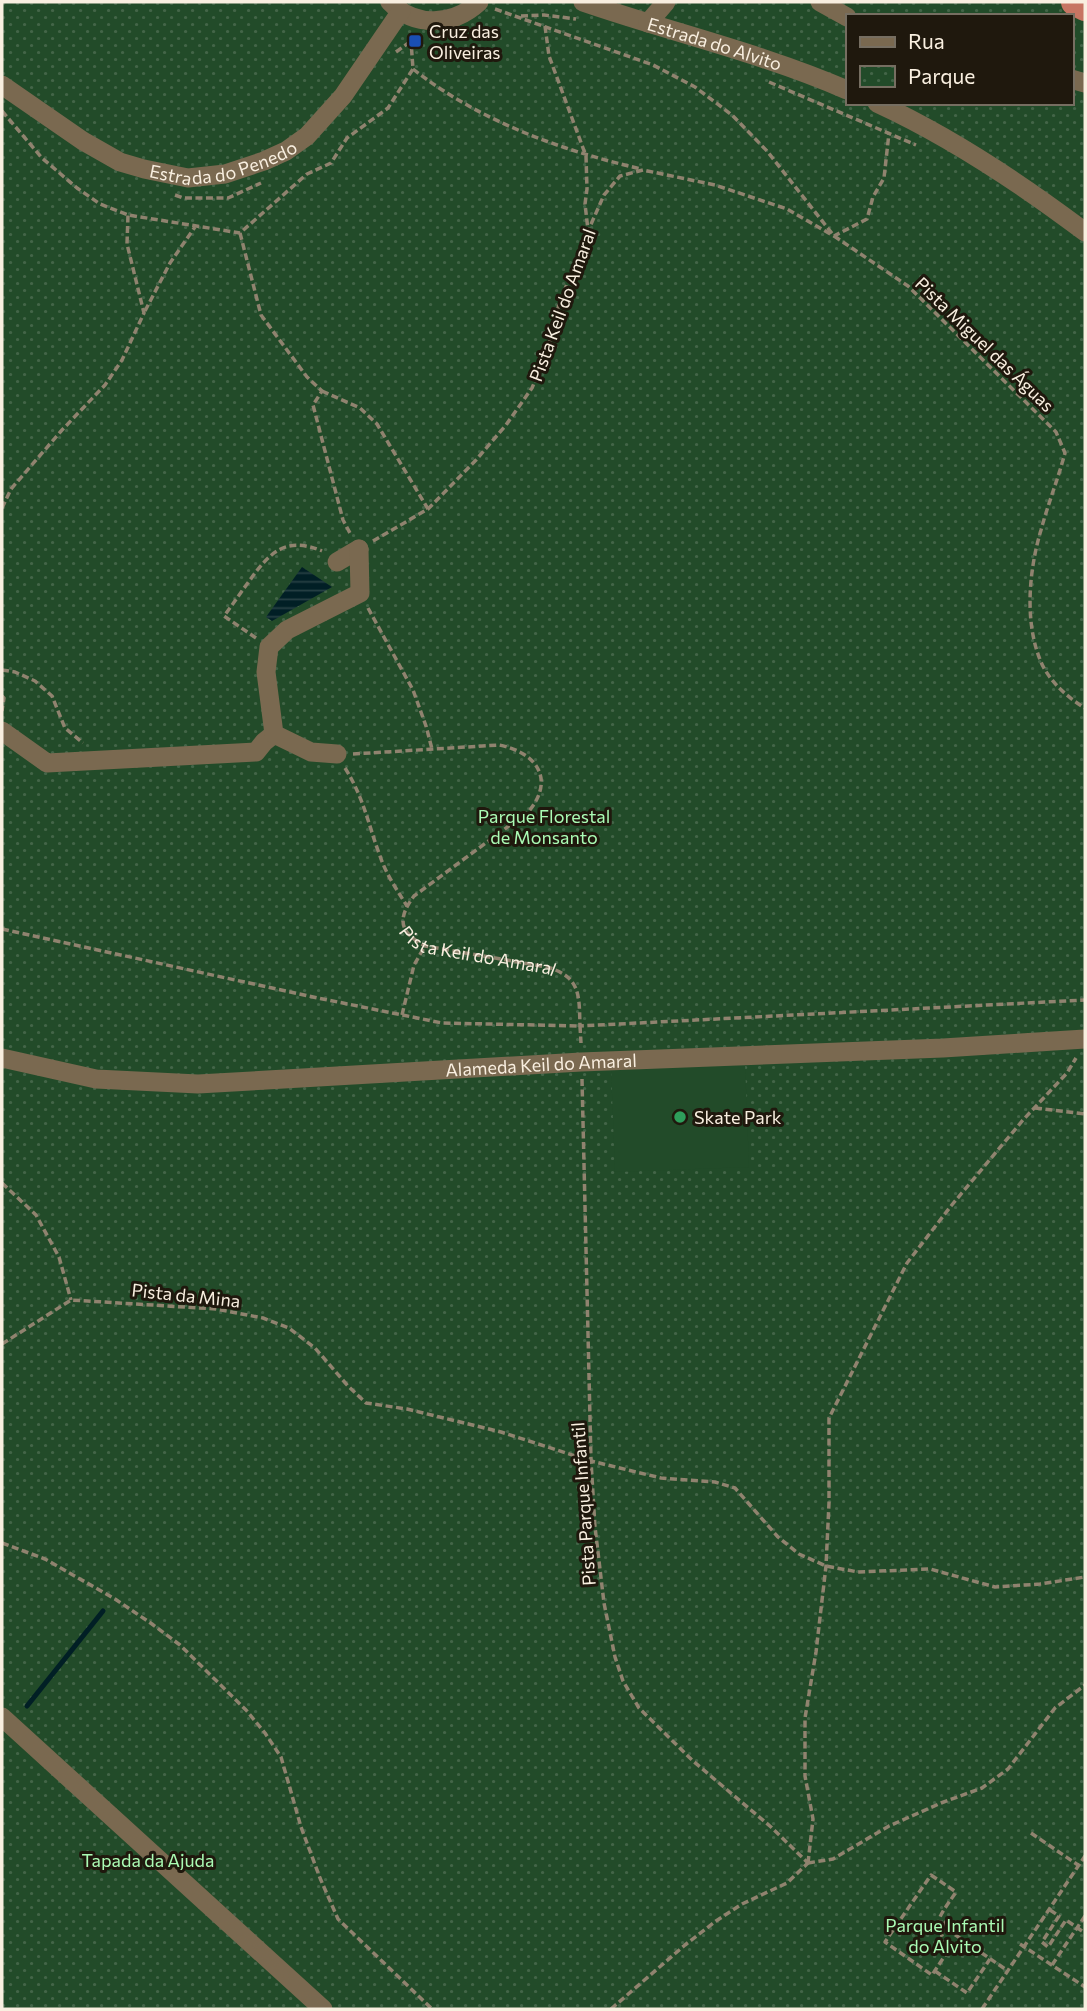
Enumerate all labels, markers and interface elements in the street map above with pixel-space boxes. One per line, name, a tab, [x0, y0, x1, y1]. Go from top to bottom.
street label: Estrada do Alvito	[645, 12, 785, 75]
legend	[846, 14, 1073, 105]
place label: Cruz das Oliveiras	[429, 20, 501, 63]
text: Rua	[908, 28, 945, 53]
marker: Cruz das Oliveiras	[407, 33, 423, 49]
text: Parque	[908, 63, 975, 88]
street label: Estrada do Penedo	[148, 136, 301, 190]
street label: Pista Keil do Amaral	[524, 226, 600, 384]
street label: Pista Miguel das Águas	[911, 272, 1059, 416]
park label: Parque Florestal de Monsanto	[478, 805, 610, 848]
street label: Pista Keil do Amaral	[395, 921, 560, 980]
street label: Alameda Keil do Amaral	[445, 1049, 637, 1081]
place label: Skate Park	[694, 1106, 782, 1128]
marker: Skate Park	[672, 1109, 688, 1125]
street label: Pista da Mina	[131, 1278, 241, 1312]
street label: Pista Parque Infantil	[566, 1421, 600, 1587]
park label: Tapada da Ajuda	[82, 1849, 214, 1871]
park label: Parque Infantil do Alvito	[885, 1914, 1005, 1957]

